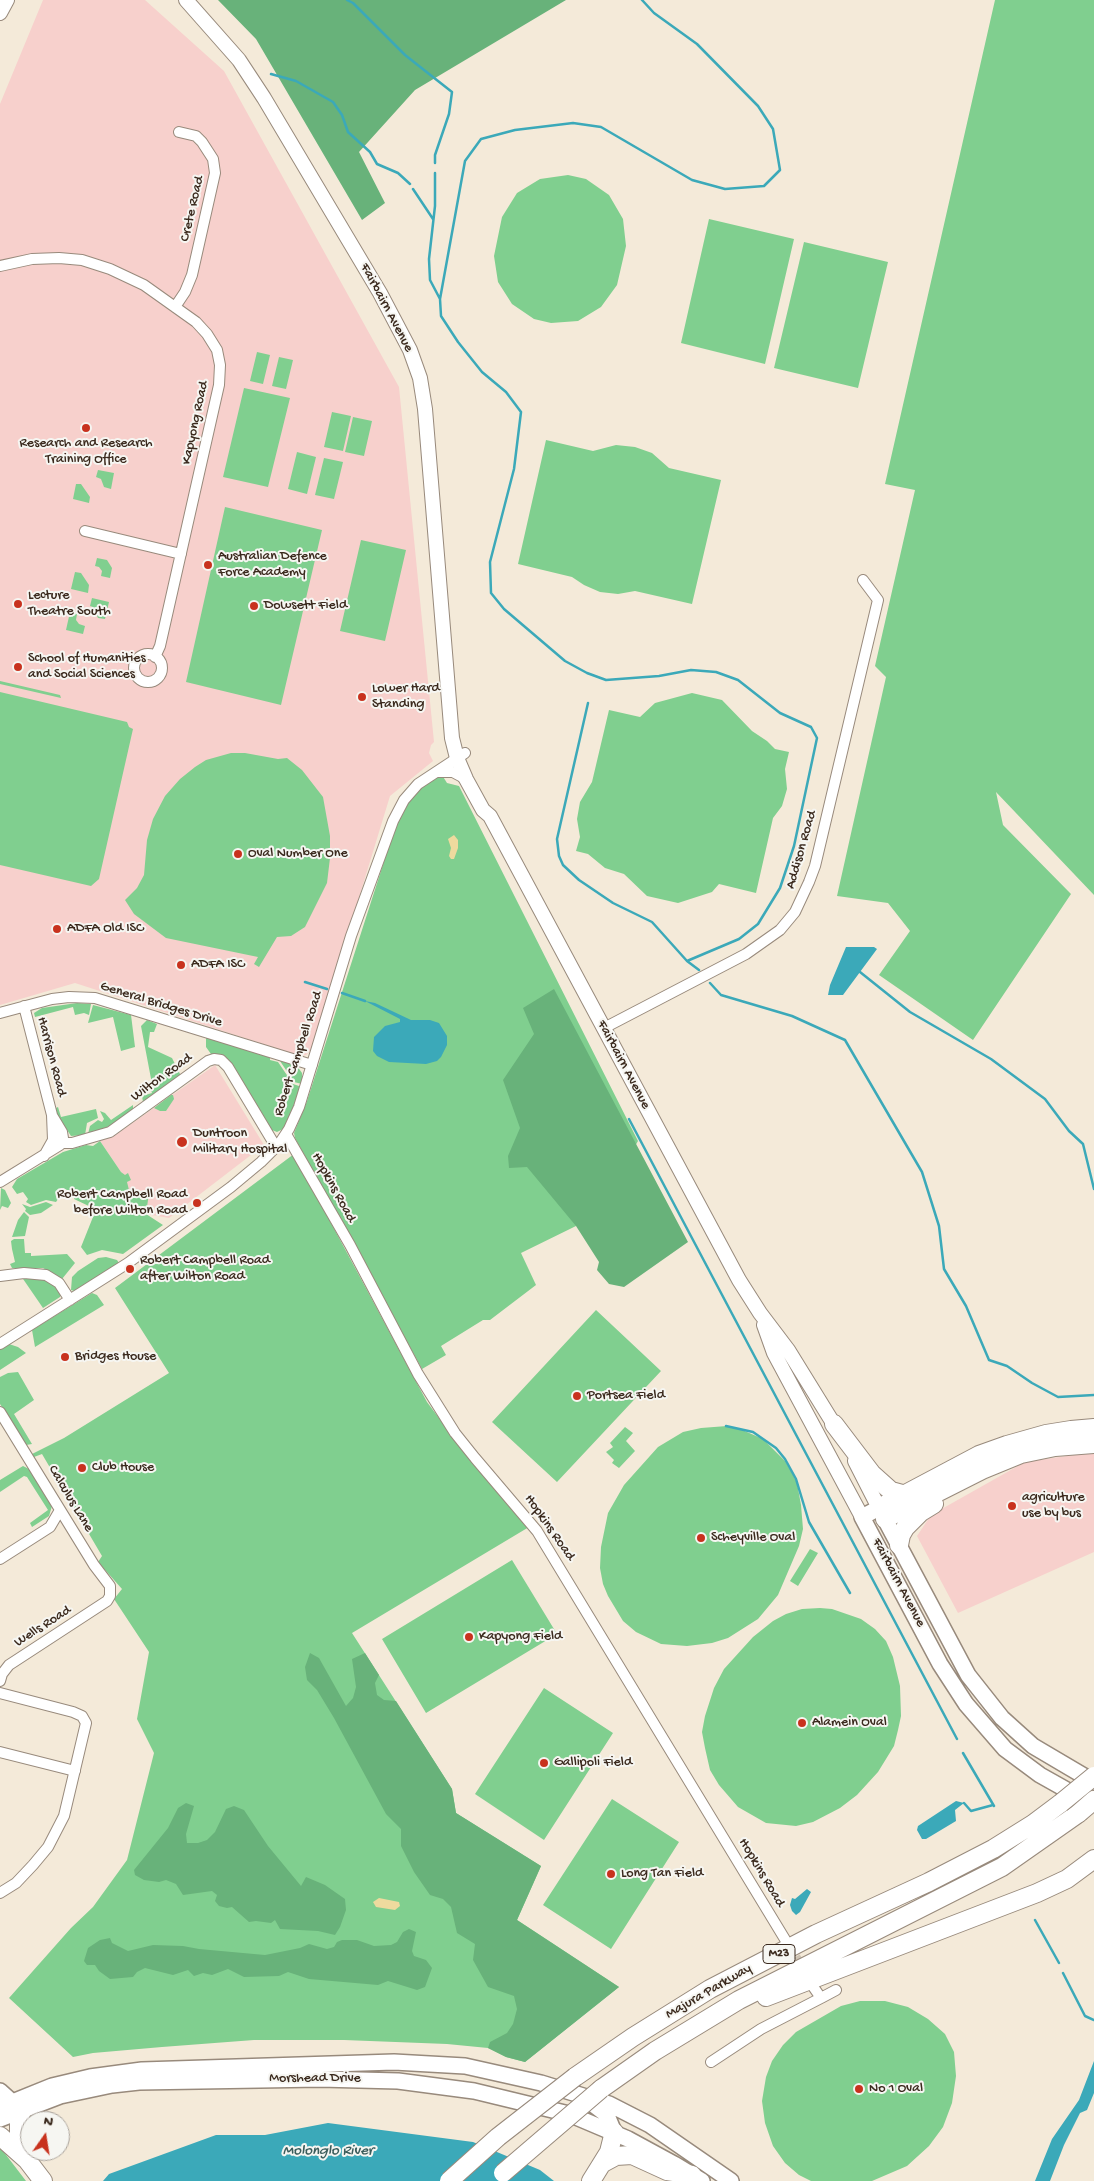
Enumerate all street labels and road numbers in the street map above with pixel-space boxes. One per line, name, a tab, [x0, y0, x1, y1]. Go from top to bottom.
street label: Crete Road	[177, 175, 209, 243]
street label: Fairbairn Avenue	[356, 261, 416, 355]
street label: Kapyong Road	[179, 380, 213, 466]
street label: Addison Road	[783, 809, 821, 891]
street label: General Bridges Drive	[98, 978, 224, 1032]
street label: Robert Campbell Road	[271, 990, 327, 1118]
street label: Harrison Road	[32, 1015, 70, 1099]
street label: Fairbairn Avenue	[593, 1018, 653, 1112]
street label: Wilton Road	[128, 1050, 196, 1106]
street label: Hopkins Road	[307, 1150, 359, 1226]
street label: Calculus Lane	[44, 1463, 96, 1535]
street label: Hopkins Road	[520, 1492, 578, 1564]
street label: Fairbairn Avenue	[868, 1536, 928, 1630]
street label: Wells Road	[11, 1602, 75, 1652]
street label: Hopkins Road	[734, 1836, 788, 1910]
road number: M23	[763, 1945, 795, 1964]
street label: Majura Parkway	[663, 1961, 755, 2023]
street label: Morshead Drive	[269, 2071, 361, 2087]

